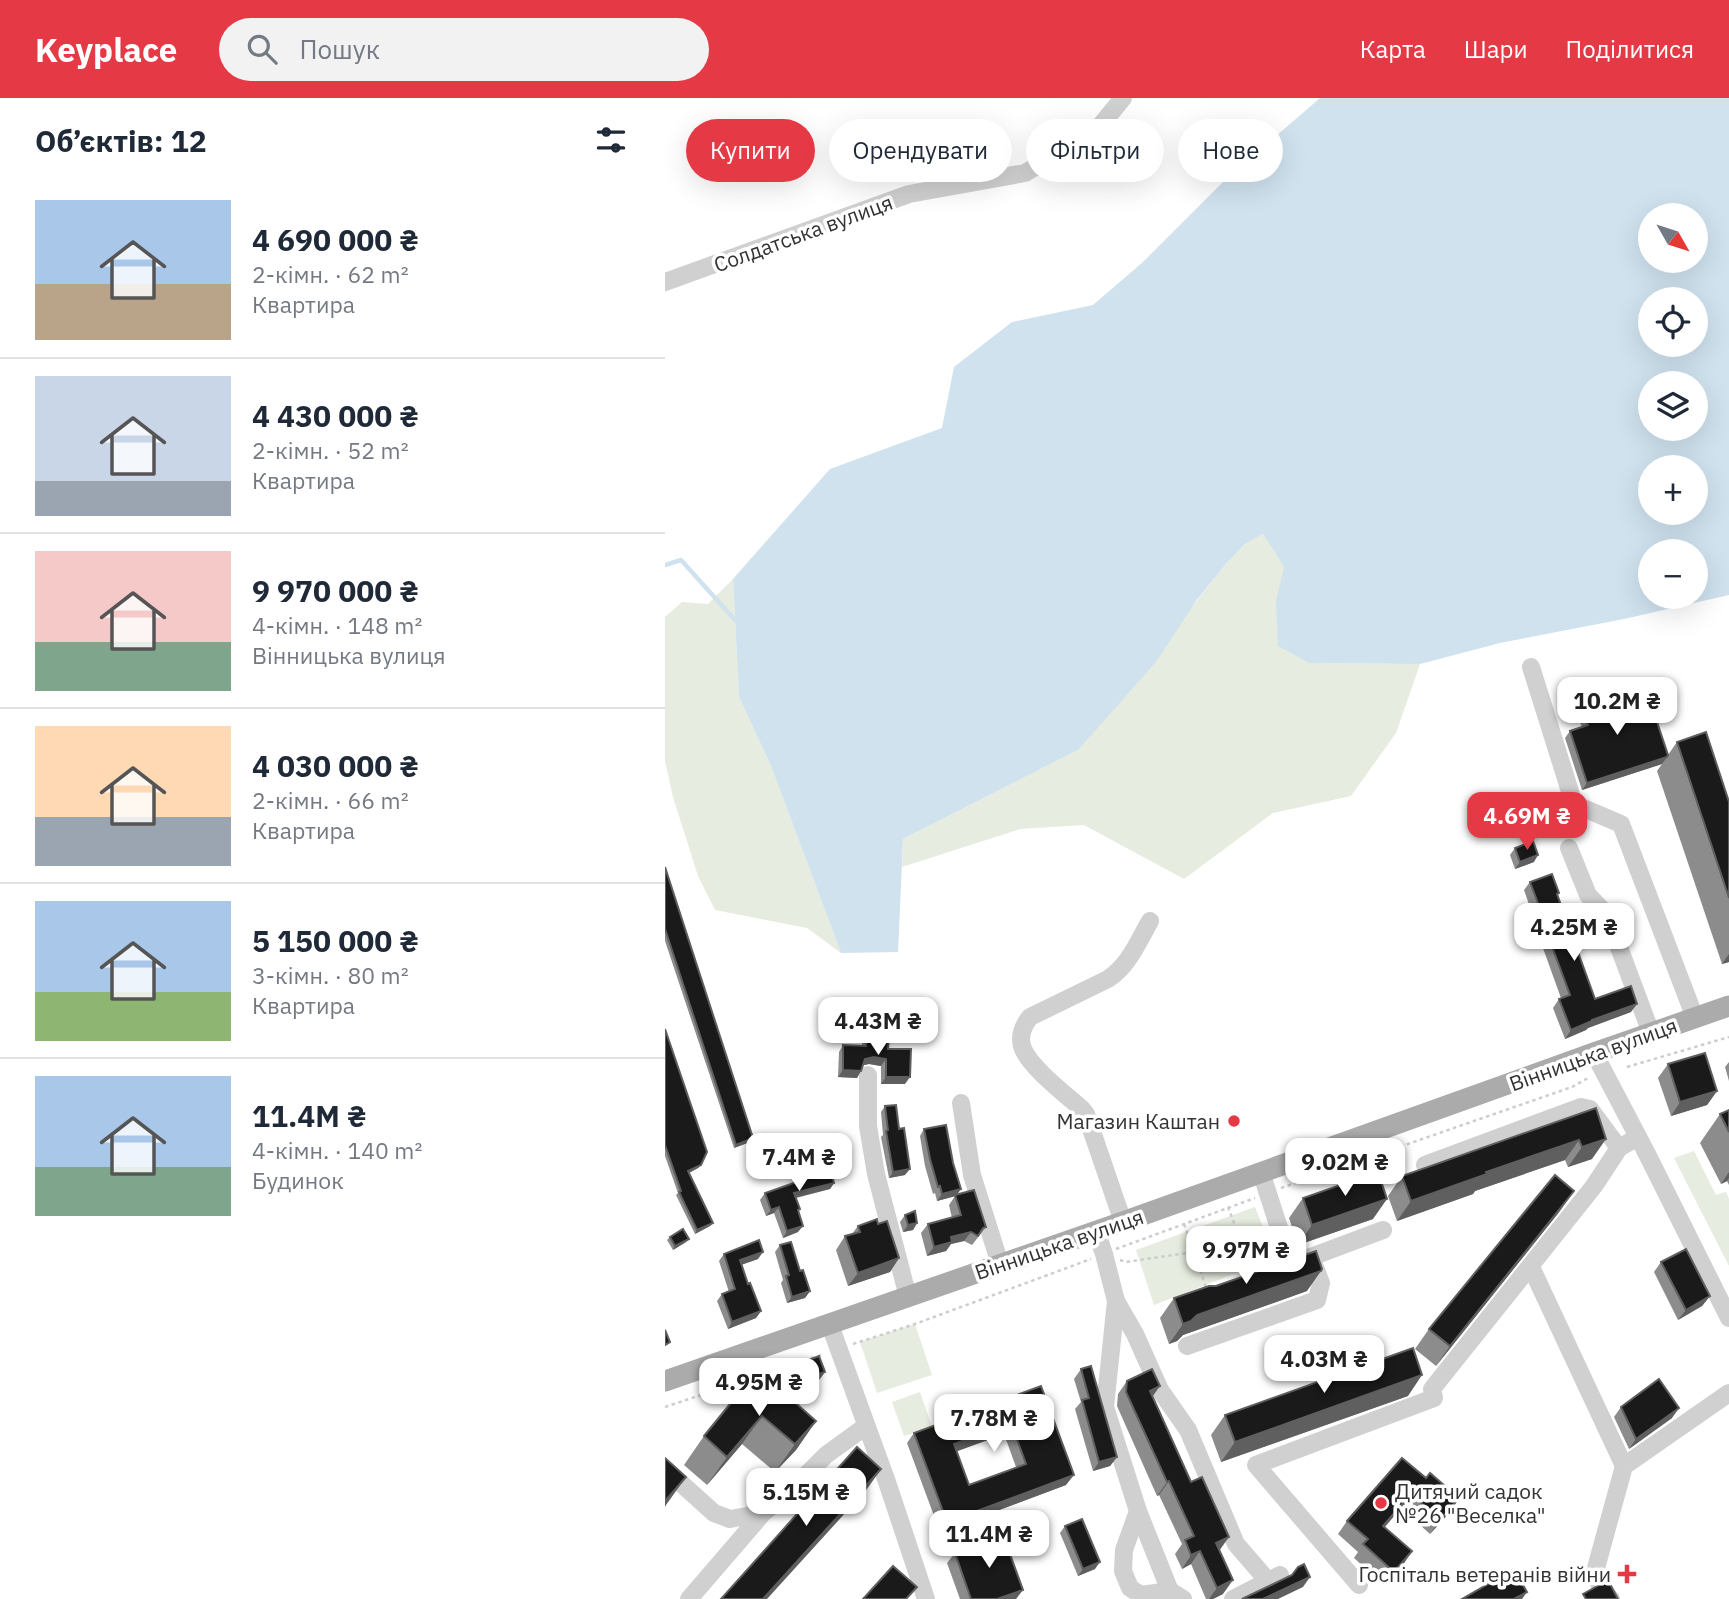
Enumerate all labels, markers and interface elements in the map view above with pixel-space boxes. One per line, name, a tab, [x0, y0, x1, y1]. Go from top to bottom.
search box	[219, 18, 709, 81]
text: Keyplace	[35, 28, 177, 71]
icon: search	[243, 30, 281, 68]
text: Пошук	[299, 32, 380, 66]
text: Карта	[1360, 33, 1426, 65]
text: Шари	[1464, 33, 1528, 65]
text: Поділитися	[1566, 33, 1694, 65]
chip: Купити	[686, 119, 815, 182]
chip: Орендувати	[829, 119, 1012, 182]
chip: Фільтри	[1026, 119, 1164, 182]
chip: Нове	[1178, 119, 1283, 182]
text: Об’єктів: 12	[35, 121, 207, 160]
icon: filters	[592, 121, 630, 159]
street label: Солдатська вулиця	[710, 188, 896, 278]
north arrow	[1638, 203, 1708, 273]
map controls	[1638, 203, 1708, 609]
text: 4 690 000 ₴	[252, 220, 419, 259]
icon: home	[91, 228, 175, 312]
text: 2-кімн. · 62 m²	[252, 259, 409, 289]
button: locate	[1638, 287, 1708, 357]
text: Квартира	[252, 289, 355, 319]
button: layers	[1638, 371, 1708, 441]
text: 4 430 000 ₴	[252, 396, 419, 435]
icon: home	[91, 404, 175, 488]
text: 2-кімн. · 52 m²	[252, 435, 409, 465]
button: +	[1638, 455, 1708, 525]
text: Квартира	[252, 465, 355, 495]
button: −	[1638, 539, 1708, 609]
text: 9 970 000 ₴	[252, 571, 419, 610]
icon: home	[91, 579, 175, 663]
text: 4-кімн. · 148 m²	[252, 610, 422, 640]
text: Вінницька вулиця	[252, 640, 446, 670]
pin: 10.2M ₴	[1552, 678, 1682, 737]
text: 10.2M ₴	[1573, 685, 1661, 715]
text: 4 030 000 ₴	[252, 746, 419, 785]
icon: home	[91, 754, 175, 838]
text: 2-кімн. · 66 m²	[252, 785, 409, 815]
pin: 4.69M ₴	[1462, 792, 1592, 852]
text: 4.69M ₴	[1483, 800, 1571, 830]
text: Квартира	[252, 815, 355, 845]
pin: 4.25M ₴	[1509, 904, 1639, 963]
text: 4.25M ₴	[1530, 911, 1618, 941]
text: 5 150 000 ₴	[252, 921, 419, 960]
icon: home	[91, 929, 175, 1013]
text: 3-кімн. · 80 m²	[252, 960, 409, 990]
text: Квартира	[252, 990, 355, 1020]
pin: 4.43M ₴	[813, 998, 943, 1057]
text: 4.43M ₴	[834, 1005, 922, 1035]
street label: Вінницька вулиця	[1505, 1011, 1681, 1097]
text: 11.4M ₴	[252, 1096, 366, 1135]
icon: home	[91, 1104, 175, 1188]
place label: Магазин Каштан	[1057, 1107, 1220, 1135]
marker: Магазин Каштан	[1226, 1113, 1242, 1129]
pin: 7.4M ₴	[742, 1134, 856, 1193]
text: 4-кімн. · 140 m²	[252, 1135, 422, 1165]
pin: 9.02M ₴	[1280, 1138, 1410, 1198]
text: 7.4M ₴	[762, 1141, 836, 1171]
text: 9.02M ₴	[1301, 1146, 1389, 1176]
text: Будинок	[252, 1165, 344, 1195]
street label: Вінницька вулиця	[971, 1202, 1147, 1286]
pin: 9.97M ₴	[1181, 1226, 1311, 1286]
text: 9.97M ₴	[1202, 1234, 1290, 1264]
pin: 4.03M ₴	[1259, 1336, 1389, 1395]
text: 4.03M ₴	[1280, 1343, 1368, 1373]
pin: 4.95M ₴	[694, 1358, 824, 1418]
text: 4.95M ₴	[715, 1366, 803, 1396]
pin: 7.78M ₴	[929, 1394, 1059, 1454]
text: 7.78M ₴	[950, 1402, 1038, 1432]
pin: 5.15M ₴	[741, 1468, 871, 1528]
text: 5.15M ₴	[762, 1476, 850, 1506]
place label: Дитячий садок №26 "Веселка"	[1395, 1477, 1546, 1529]
marker: Дитячий садок №26 "Веселка"	[1373, 1495, 1389, 1511]
pin: 11.4M ₴	[924, 1510, 1054, 1570]
text: 11.4M ₴	[945, 1518, 1033, 1548]
place label: Госпіталь ветеранів війни	[1358, 1560, 1611, 1588]
marker: Госпіталь ветеранів війни	[1617, 1564, 1637, 1584]

